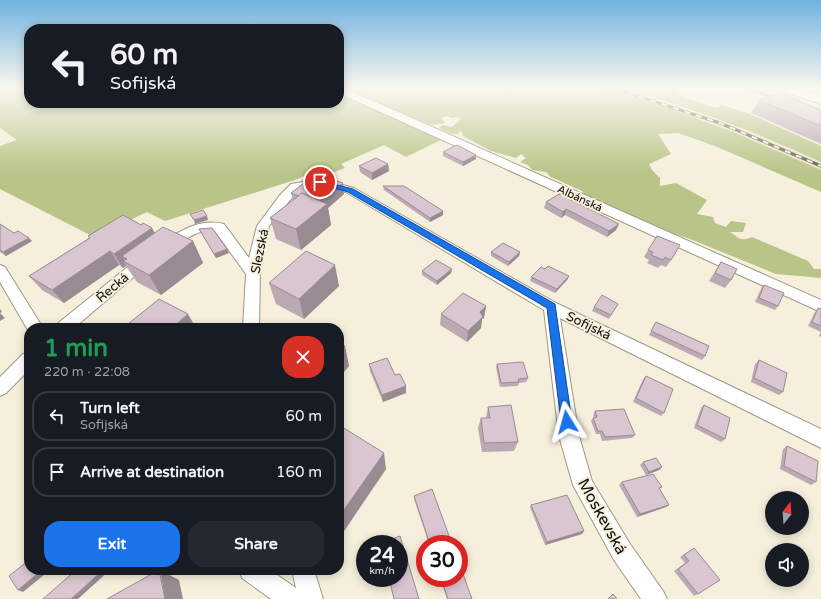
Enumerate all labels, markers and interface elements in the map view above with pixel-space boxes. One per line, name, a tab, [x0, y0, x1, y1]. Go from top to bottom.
text: 60 m	[110, 38, 178, 72]
icon: left	[44, 40, 96, 92]
text: Sofijská	[110, 72, 176, 94]
pin	[303, 165, 337, 199]
icon: arrive	[309, 171, 331, 193]
street label: Albánská	[555, 182, 604, 215]
street label: Slezská	[247, 227, 273, 275]
street label: Řecká	[93, 269, 132, 306]
street label: Sofijská	[564, 308, 614, 344]
text: 1 min	[44, 334, 108, 363]
button: close	[282, 336, 324, 378]
text: 220 m · 22:08	[44, 364, 130, 380]
text: Turn left	[80, 399, 140, 417]
position arrow	[546, 401, 588, 443]
icon: left	[46, 405, 68, 427]
text: 60 m	[285, 407, 322, 425]
text: Sofijská	[80, 417, 128, 433]
icon: arrive	[46, 461, 68, 483]
text: Arrive at destination	[80, 463, 224, 481]
text: 160 m	[276, 463, 322, 481]
street label: Moskevská	[573, 475, 631, 558]
north arrow	[765, 491, 809, 535]
map controls	[765, 491, 809, 587]
button: Exit	[44, 521, 180, 567]
button: Share	[188, 521, 324, 567]
speed limit sign: 30	[416, 535, 468, 587]
button: sound	[765, 543, 809, 587]
text: 24	[369, 544, 395, 568]
text: km/h	[369, 565, 395, 577]

